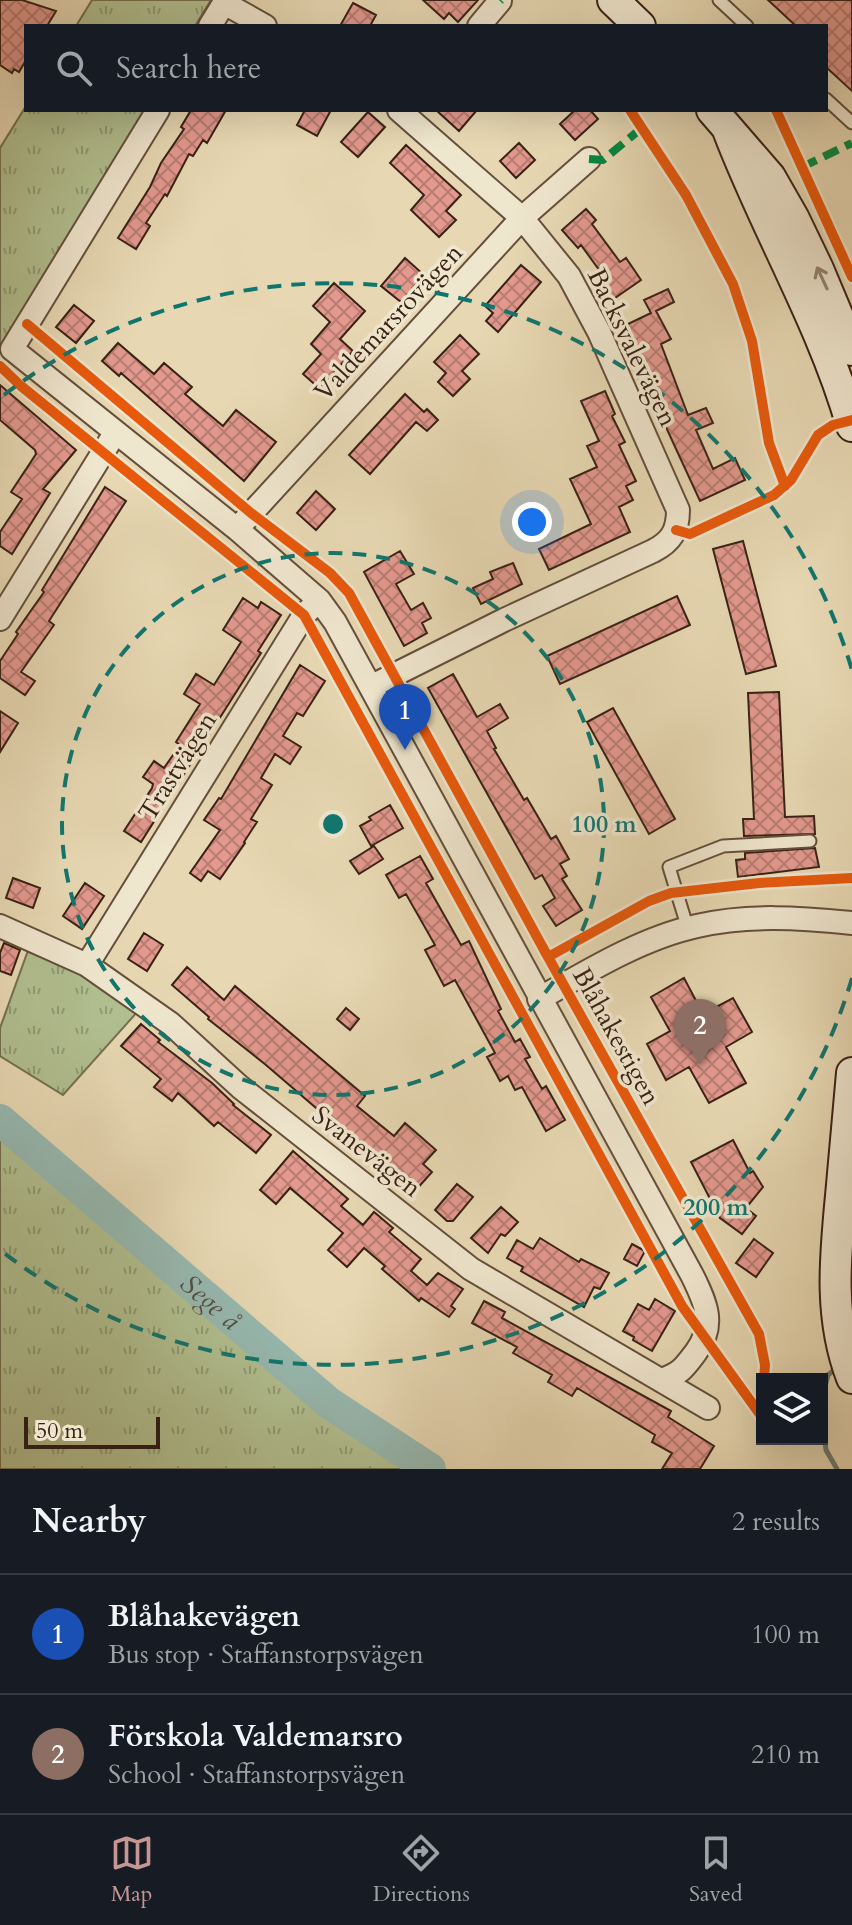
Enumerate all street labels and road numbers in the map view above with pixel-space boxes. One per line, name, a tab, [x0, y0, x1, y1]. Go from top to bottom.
street label: Valdemarsrovägen	[306, 236, 471, 409]
street label: Backsvalevägen	[579, 262, 686, 432]
street label: Trastvägen	[130, 705, 225, 827]
street label: Blåhakestigen	[564, 961, 669, 1111]
street label: Svanevägen	[305, 1098, 429, 1205]

